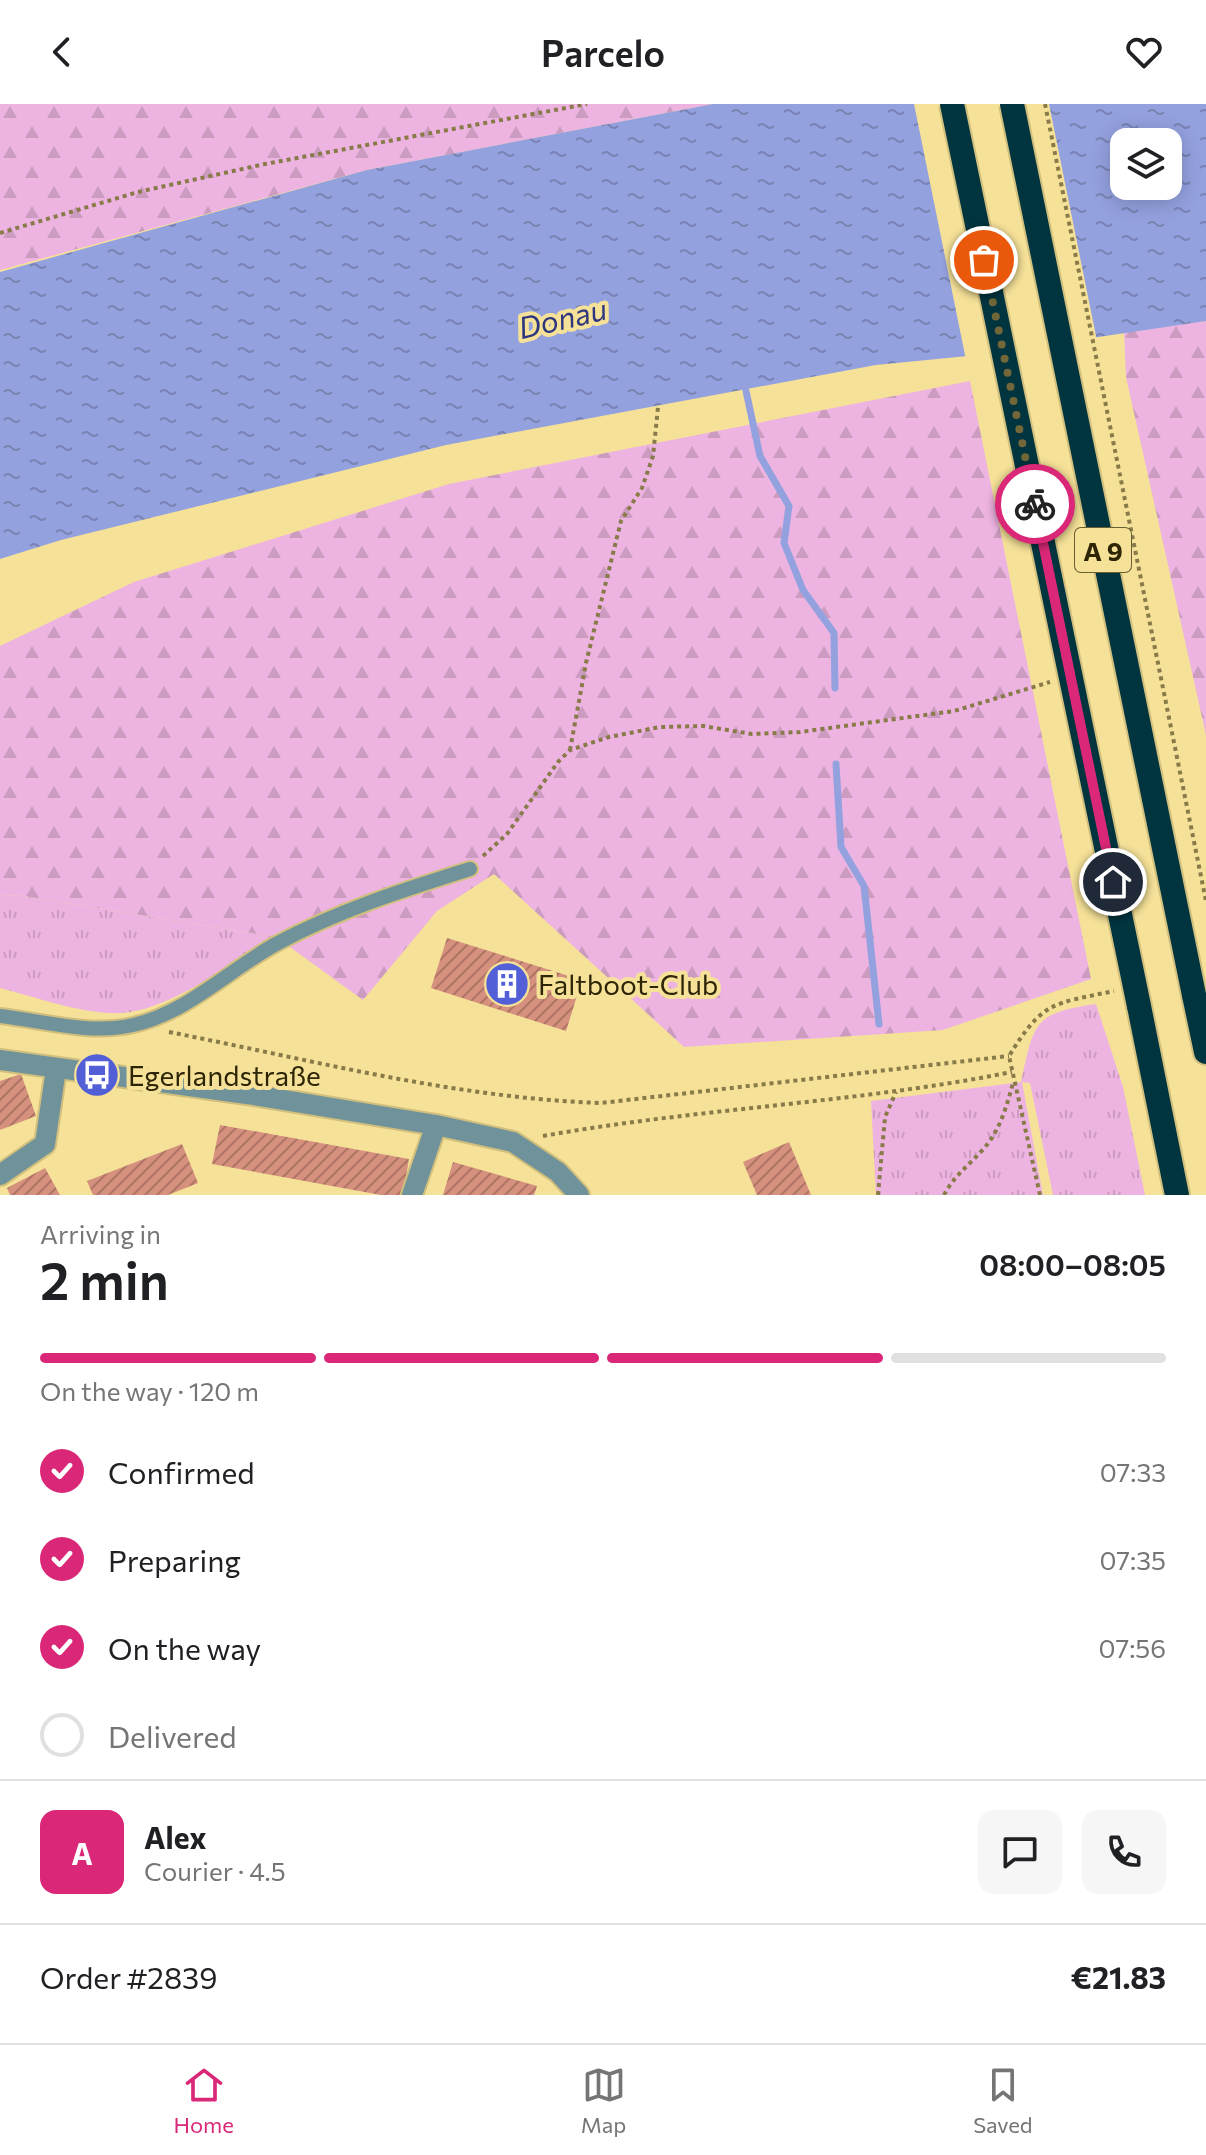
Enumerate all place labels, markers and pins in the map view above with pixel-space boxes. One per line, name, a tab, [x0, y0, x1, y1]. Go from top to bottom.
pin	[950, 226, 1018, 294]
pin	[1079, 848, 1147, 916]
building icon: Faltboot-Club	[483, 960, 531, 1008]
place label: Faltboot-Club	[538, 967, 718, 1001]
bus stop icon: Egerlandstraße	[73, 1051, 121, 1099]
place label: Egerlandstraße	[128, 1058, 321, 1092]

